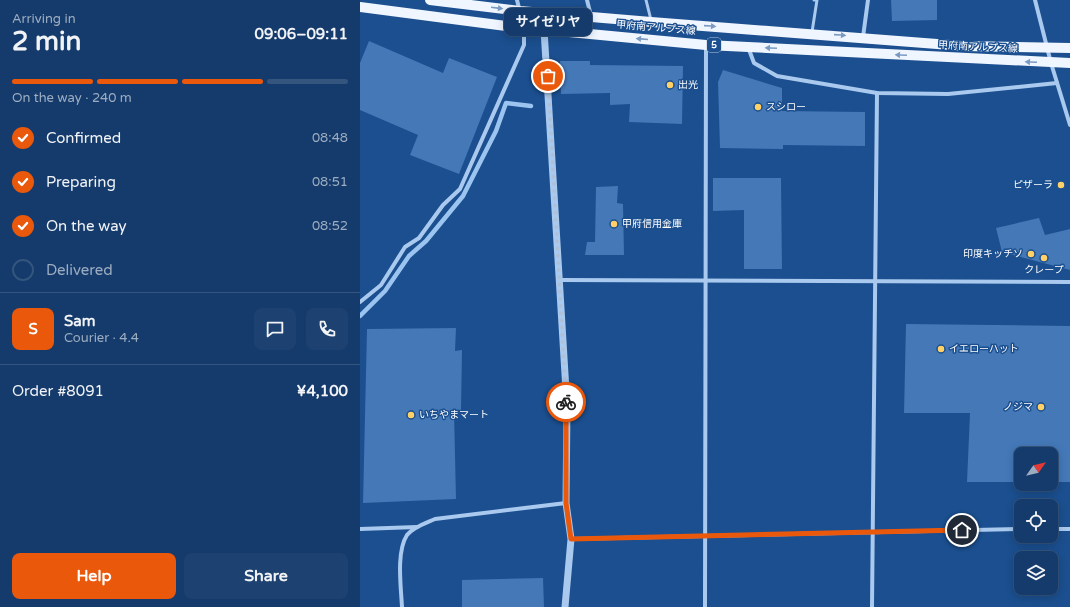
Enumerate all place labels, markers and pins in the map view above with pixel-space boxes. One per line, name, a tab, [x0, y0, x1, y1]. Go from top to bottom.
callout: サイゼリヤ	[504, 8, 592, 36]
pin	[531, 59, 565, 93]
place label: 出光	[678, 79, 698, 91]
marker: 出光	[665, 80, 675, 90]
place label: スシロー	[766, 101, 806, 113]
marker: スシロー	[753, 102, 763, 112]
place label: ピザーラ	[1013, 179, 1053, 191]
marker: ピザーラ	[1056, 180, 1066, 190]
place label: 甲府信用金庫	[622, 218, 682, 230]
marker: 甲府信用金庫	[609, 219, 619, 229]
place label: 印度キッチソ	[963, 248, 1023, 260]
marker: 印度キッチソ	[1026, 249, 1036, 259]
marker: クレープ	[1039, 253, 1049, 263]
place label: クレープ	[1024, 264, 1064, 276]
place label: イエローハット	[949, 343, 1019, 355]
marker: イエローハット	[936, 344, 946, 354]
place label: ノジマ	[1003, 401, 1033, 413]
marker: ノジマ	[1036, 402, 1046, 412]
place label: いちやまマート	[419, 409, 489, 421]
marker: いちやまマート	[406, 410, 416, 420]
pin	[945, 513, 979, 547]

